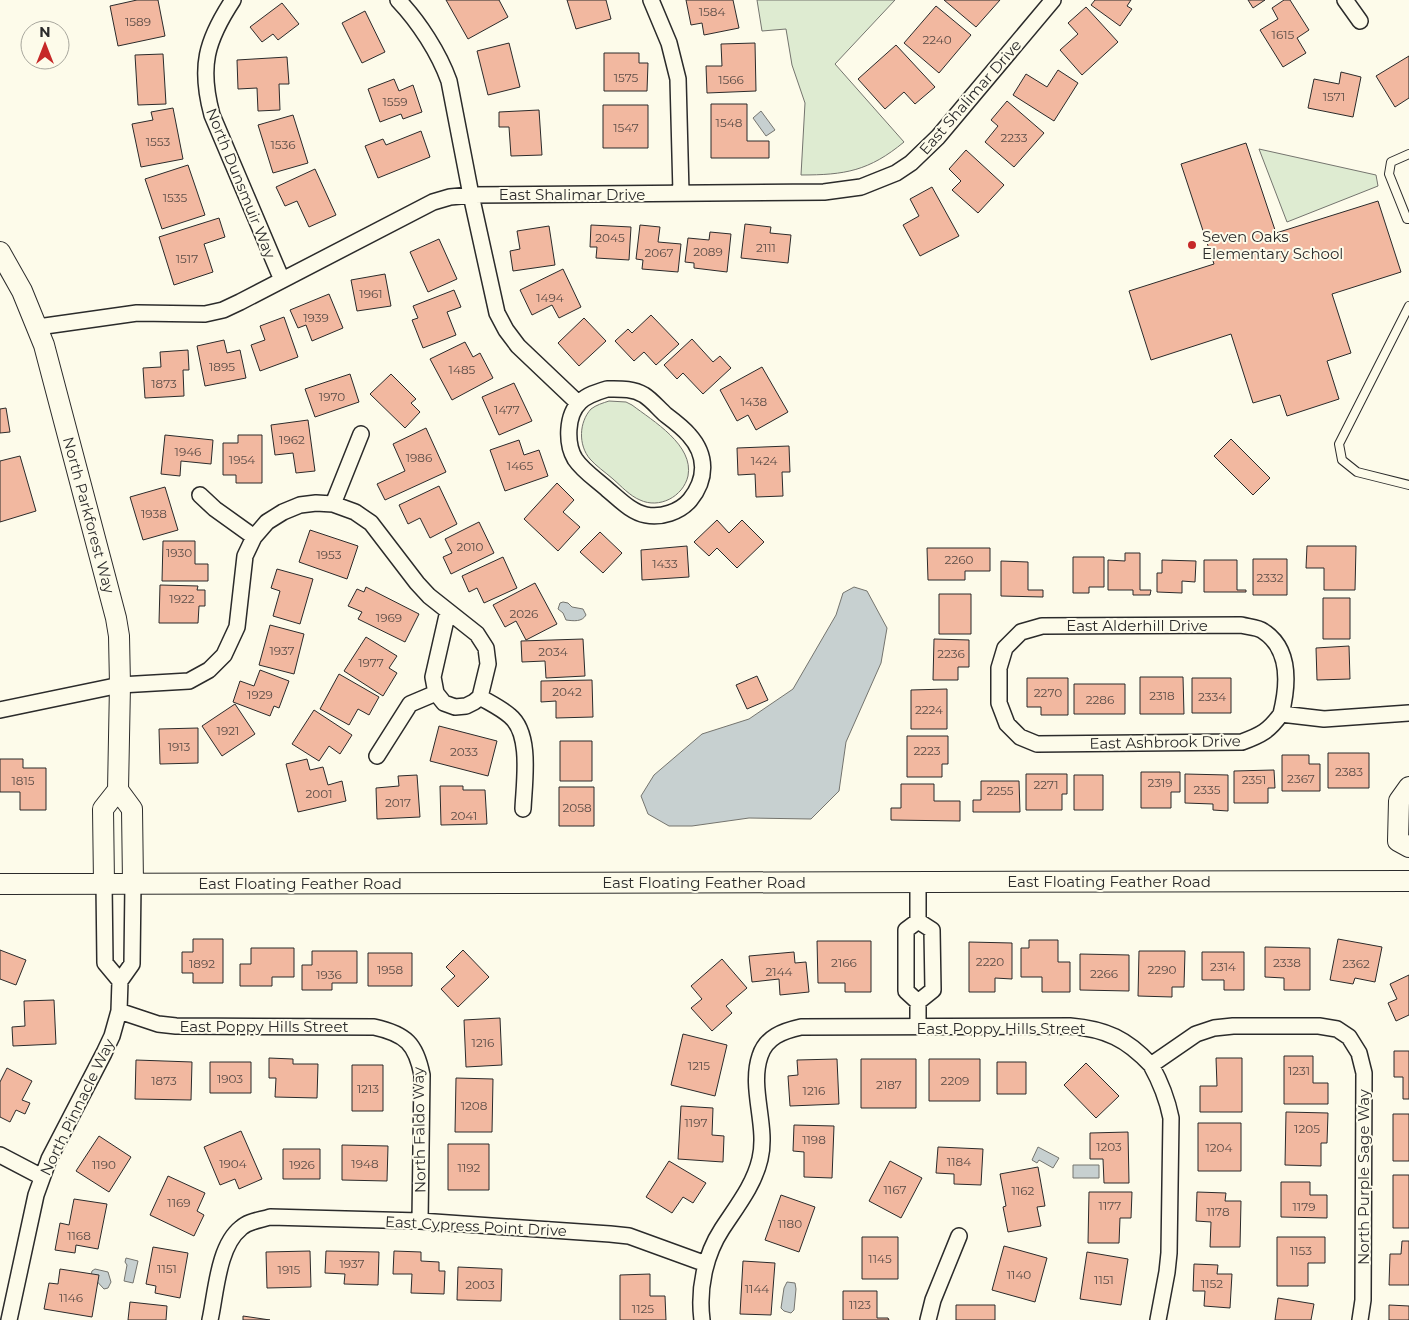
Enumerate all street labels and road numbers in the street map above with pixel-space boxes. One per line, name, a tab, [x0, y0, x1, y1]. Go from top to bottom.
street label: East Shalimar Drive	[915, 36, 1025, 158]
street label: North Dunsmuir Way	[202, 105, 280, 262]
street label: East Shalimar Drive	[499, 185, 645, 204]
street label: North Parkforest Way	[59, 435, 119, 596]
street label: East Alderhill Drive	[1066, 616, 1208, 635]
street label: East Ashbrook Drive	[1089, 731, 1241, 753]
street label: East Floating Feather Road	[1007, 872, 1211, 891]
street label: East Floating Feather Road	[602, 873, 806, 892]
street label: East Floating Feather Road	[198, 874, 402, 893]
street label: East Poppy Hills Street	[179, 1017, 349, 1036]
street label: East Poppy Hills Street	[916, 1019, 1086, 1038]
street label: North Pinnacle Way	[36, 1035, 119, 1178]
street label: North Faldo Way	[408, 1066, 430, 1193]
street label: North Purple Sage Way	[1354, 1088, 1373, 1265]
street label: East Cypress Point Drive	[385, 1212, 567, 1240]

